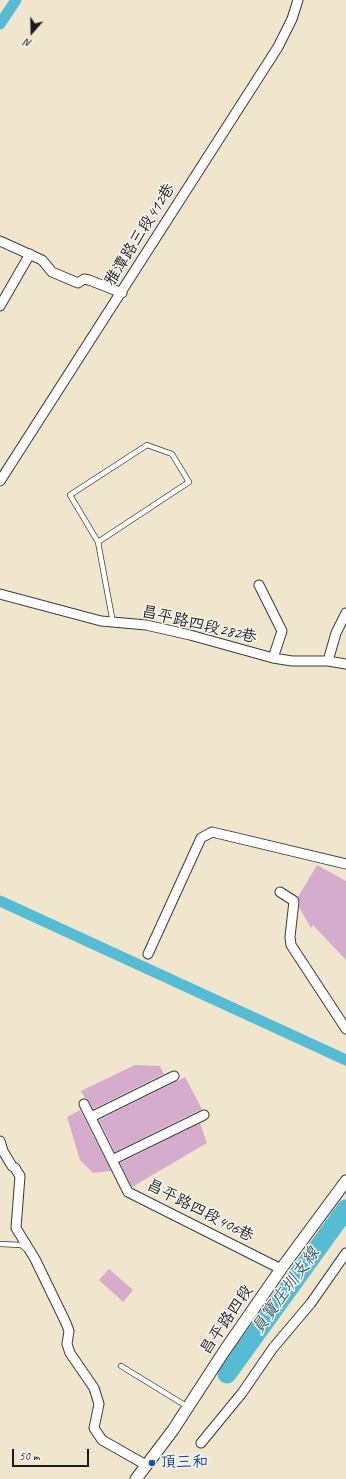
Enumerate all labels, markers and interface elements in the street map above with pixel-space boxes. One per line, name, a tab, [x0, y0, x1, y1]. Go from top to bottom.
north arrow	[12, 12, 52, 52]
text: N	[22, 36, 33, 51]
street label: 雅潭路三段412巷	[101, 180, 179, 290]
street label: 昌平路四段282巷	[140, 602, 258, 648]
street label: 昌平路四段406巷	[143, 1176, 257, 1246]
water label: 員寶庄圳支線	[248, 1244, 324, 1338]
street label: 昌平路四段	[197, 1281, 257, 1359]
scale bar	[14, 1441, 91, 1467]
text: 50 m	[19, 1448, 39, 1464]
place label: 頂三和	[160, 1453, 208, 1473]
marker: 頂三和	[147, 1458, 157, 1468]

